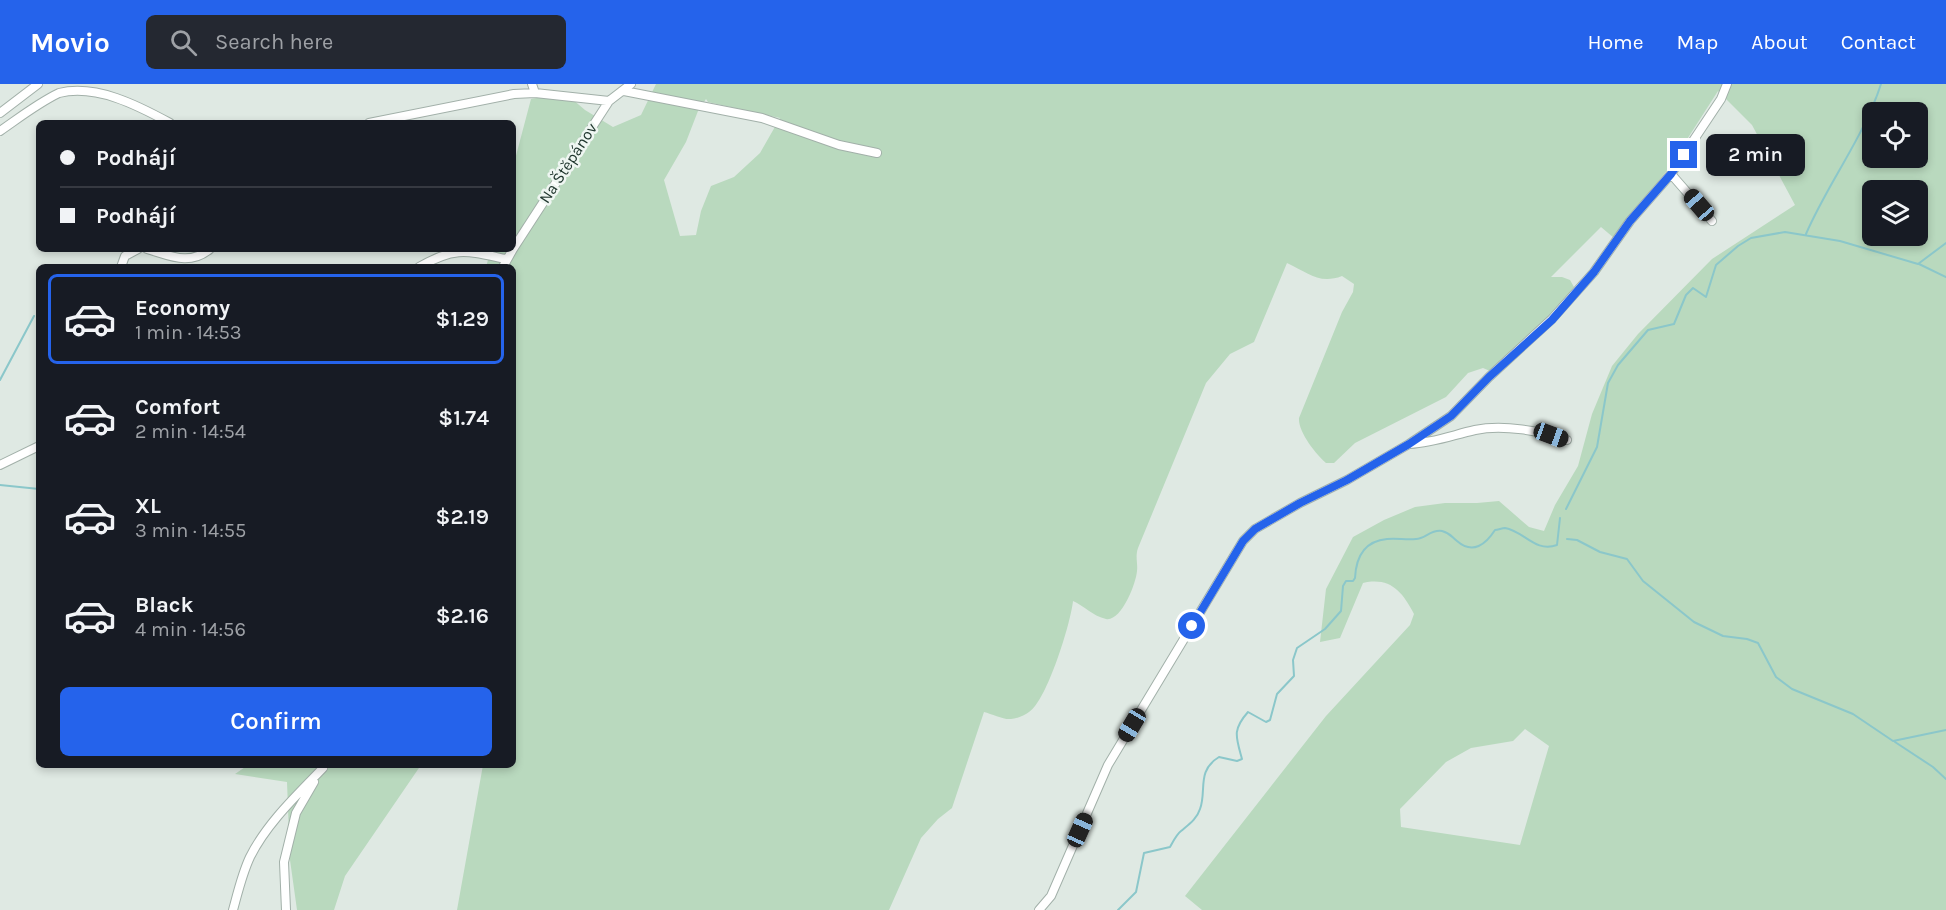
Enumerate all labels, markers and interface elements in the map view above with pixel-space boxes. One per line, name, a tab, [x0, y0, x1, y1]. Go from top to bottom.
search box	[146, 15, 566, 69]
text: Movio	[30, 26, 110, 59]
icon: search	[167, 26, 200, 59]
text: Search here	[215, 29, 333, 55]
text: Home	[1588, 30, 1644, 54]
text: Map	[1677, 30, 1718, 54]
text: About	[1751, 30, 1808, 54]
text: Contact	[1841, 30, 1916, 54]
map controls	[1862, 102, 1928, 246]
button: locate	[1862, 102, 1928, 168]
street label: Na Štěpánov	[535, 119, 601, 207]
callout: 2 min	[1705, 134, 1804, 176]
route end	[1670, 141, 1697, 168]
text: 2 min	[1728, 143, 1783, 166]
text: Podhájí	[96, 145, 176, 171]
button: layers	[1862, 180, 1928, 246]
car	[1680, 186, 1718, 224]
text: Podhájí	[96, 203, 176, 229]
icon: car	[63, 292, 117, 346]
text: Economy	[135, 295, 230, 321]
text: $1.29	[436, 306, 489, 332]
text: 1 min · 14:53	[135, 321, 242, 344]
icon: car	[63, 391, 117, 445]
text: Comfort	[135, 394, 220, 420]
text: $1.74	[438, 405, 489, 431]
text: 2 min · 14:54	[135, 420, 246, 443]
car	[1531, 420, 1571, 450]
icon: car	[63, 490, 117, 544]
text: XL	[135, 493, 161, 519]
text: $2.19	[436, 504, 489, 530]
text: 3 min · 14:55	[135, 519, 246, 542]
icon: car	[63, 589, 117, 643]
text: Black	[135, 592, 194, 618]
text: $2.16	[436, 603, 489, 629]
route start	[1178, 612, 1205, 639]
text: 4 min · 14:56	[135, 618, 246, 641]
button: Confirm	[60, 687, 492, 756]
car	[1115, 705, 1149, 745]
car	[1064, 810, 1096, 850]

